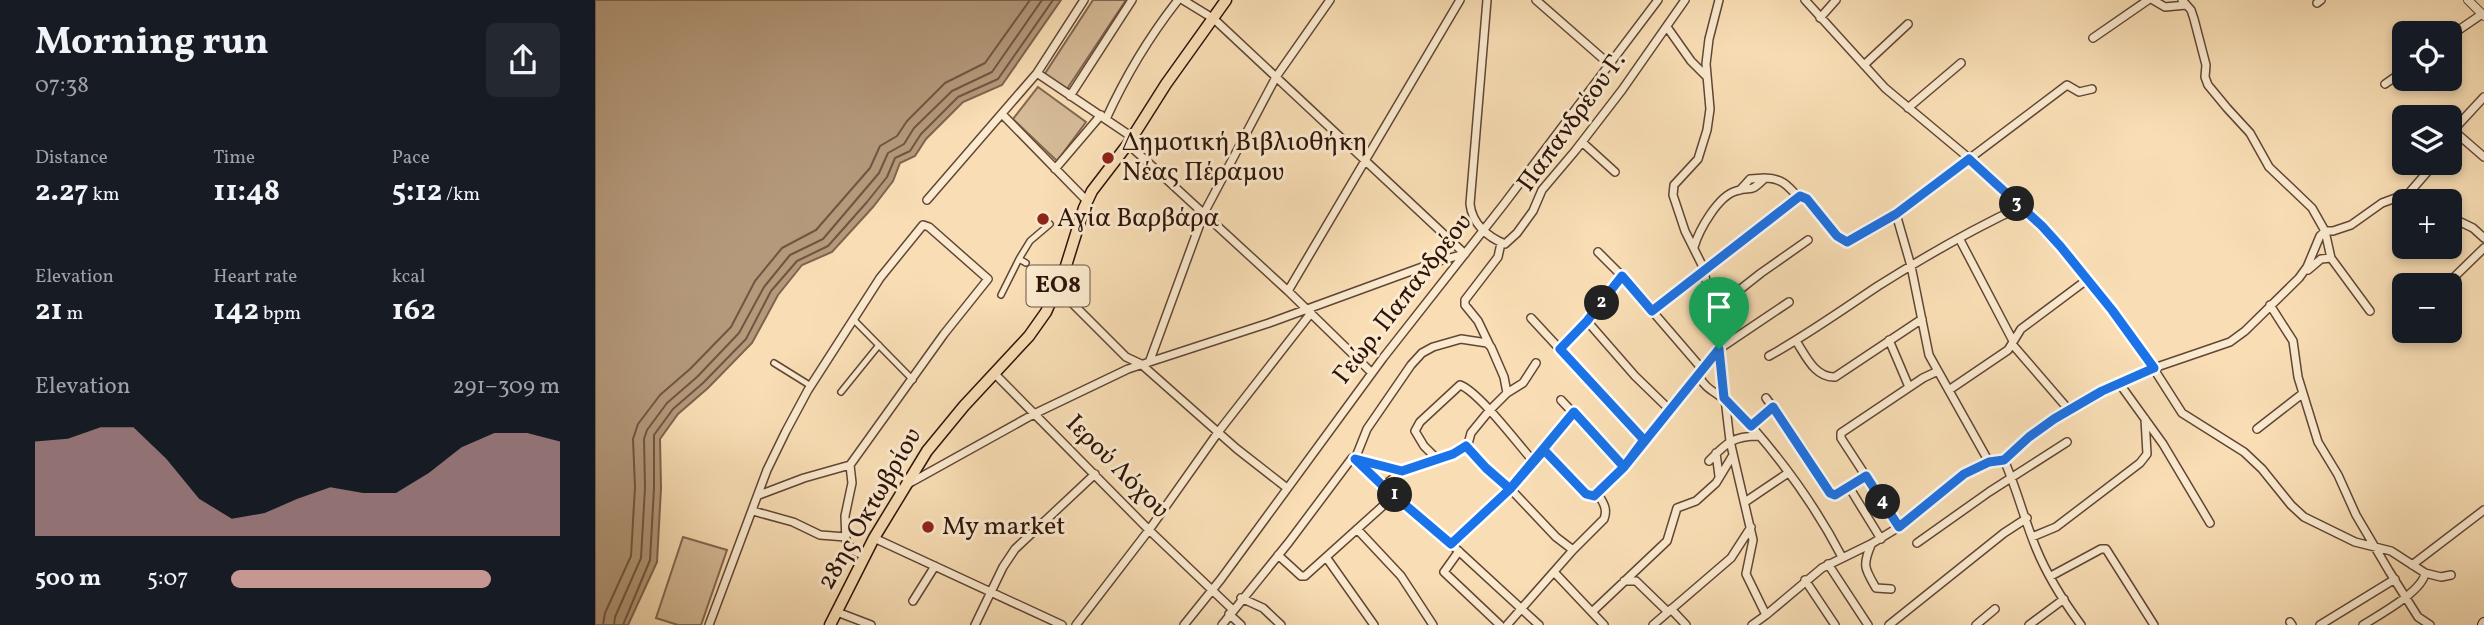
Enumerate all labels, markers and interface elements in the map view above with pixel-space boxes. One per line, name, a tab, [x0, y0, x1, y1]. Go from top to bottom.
text: Morning run	[35, 17, 269, 70]
map controls	[2392, 21, 2462, 343]
button: locate	[2392, 21, 2462, 91]
button: share	[486, 23, 560, 97]
street label: Παπανδρέου Γ.	[1509, 45, 1635, 199]
text: 07:38	[35, 70, 89, 102]
button: layers	[2392, 105, 2462, 175]
place label: Δημοτική Βιβλιοθήκη Νέας Πέραμου	[1122, 125, 1368, 191]
text: Distance	[35, 145, 108, 171]
text: Time	[213, 145, 255, 171]
text: Pace	[392, 145, 430, 171]
marker: Δημοτική Βιβλιοθήκη Νέας Πέραμου	[1100, 150, 1116, 166]
text: 2.27	[35, 171, 89, 213]
text: 11:48	[213, 171, 280, 213]
text: 5:12	[392, 171, 442, 213]
text: km	[89, 182, 120, 208]
text: /km	[442, 182, 480, 208]
pin: 3	[1999, 186, 2035, 222]
button: +	[2392, 189, 2462, 259]
text: 3	[2012, 190, 2021, 216]
place label: Αγία Βαρβάρα	[1057, 201, 1220, 237]
street label: Γεώρ. Παπανδρέου	[1325, 206, 1481, 392]
marker: Αγία Βαρβάρα	[1035, 211, 1051, 227]
text: Elevation	[35, 264, 114, 290]
text: Heart rate	[213, 264, 297, 290]
text: kcal	[392, 264, 425, 290]
road number: ΕΟ8	[1027, 265, 1089, 306]
button: −	[2392, 273, 2462, 343]
pin	[1689, 277, 1749, 349]
pin: 2	[1585, 286, 1619, 320]
icon: arrive	[1700, 288, 1738, 326]
text: 2	[1597, 289, 1606, 315]
text: 21	[35, 290, 63, 332]
text: 142	[213, 290, 259, 332]
text: 162	[392, 290, 436, 332]
text: m	[63, 301, 83, 327]
text: bpm	[259, 301, 301, 327]
text: Elevation	[35, 371, 131, 403]
text: 291–309 m	[452, 371, 560, 403]
street label: Ιερού Λόχου	[1057, 407, 1177, 527]
street label: 28ης Οκτωβρίου	[809, 421, 931, 597]
pin: 1	[1377, 477, 1413, 512]
text: 1	[1391, 481, 1398, 507]
pin: 4	[1865, 484, 1901, 520]
text: 4	[1877, 488, 1888, 514]
place label: My market	[942, 509, 1065, 545]
marker: My market	[920, 519, 936, 535]
text: 500 m	[35, 563, 101, 595]
text: 5:07	[147, 563, 188, 595]

